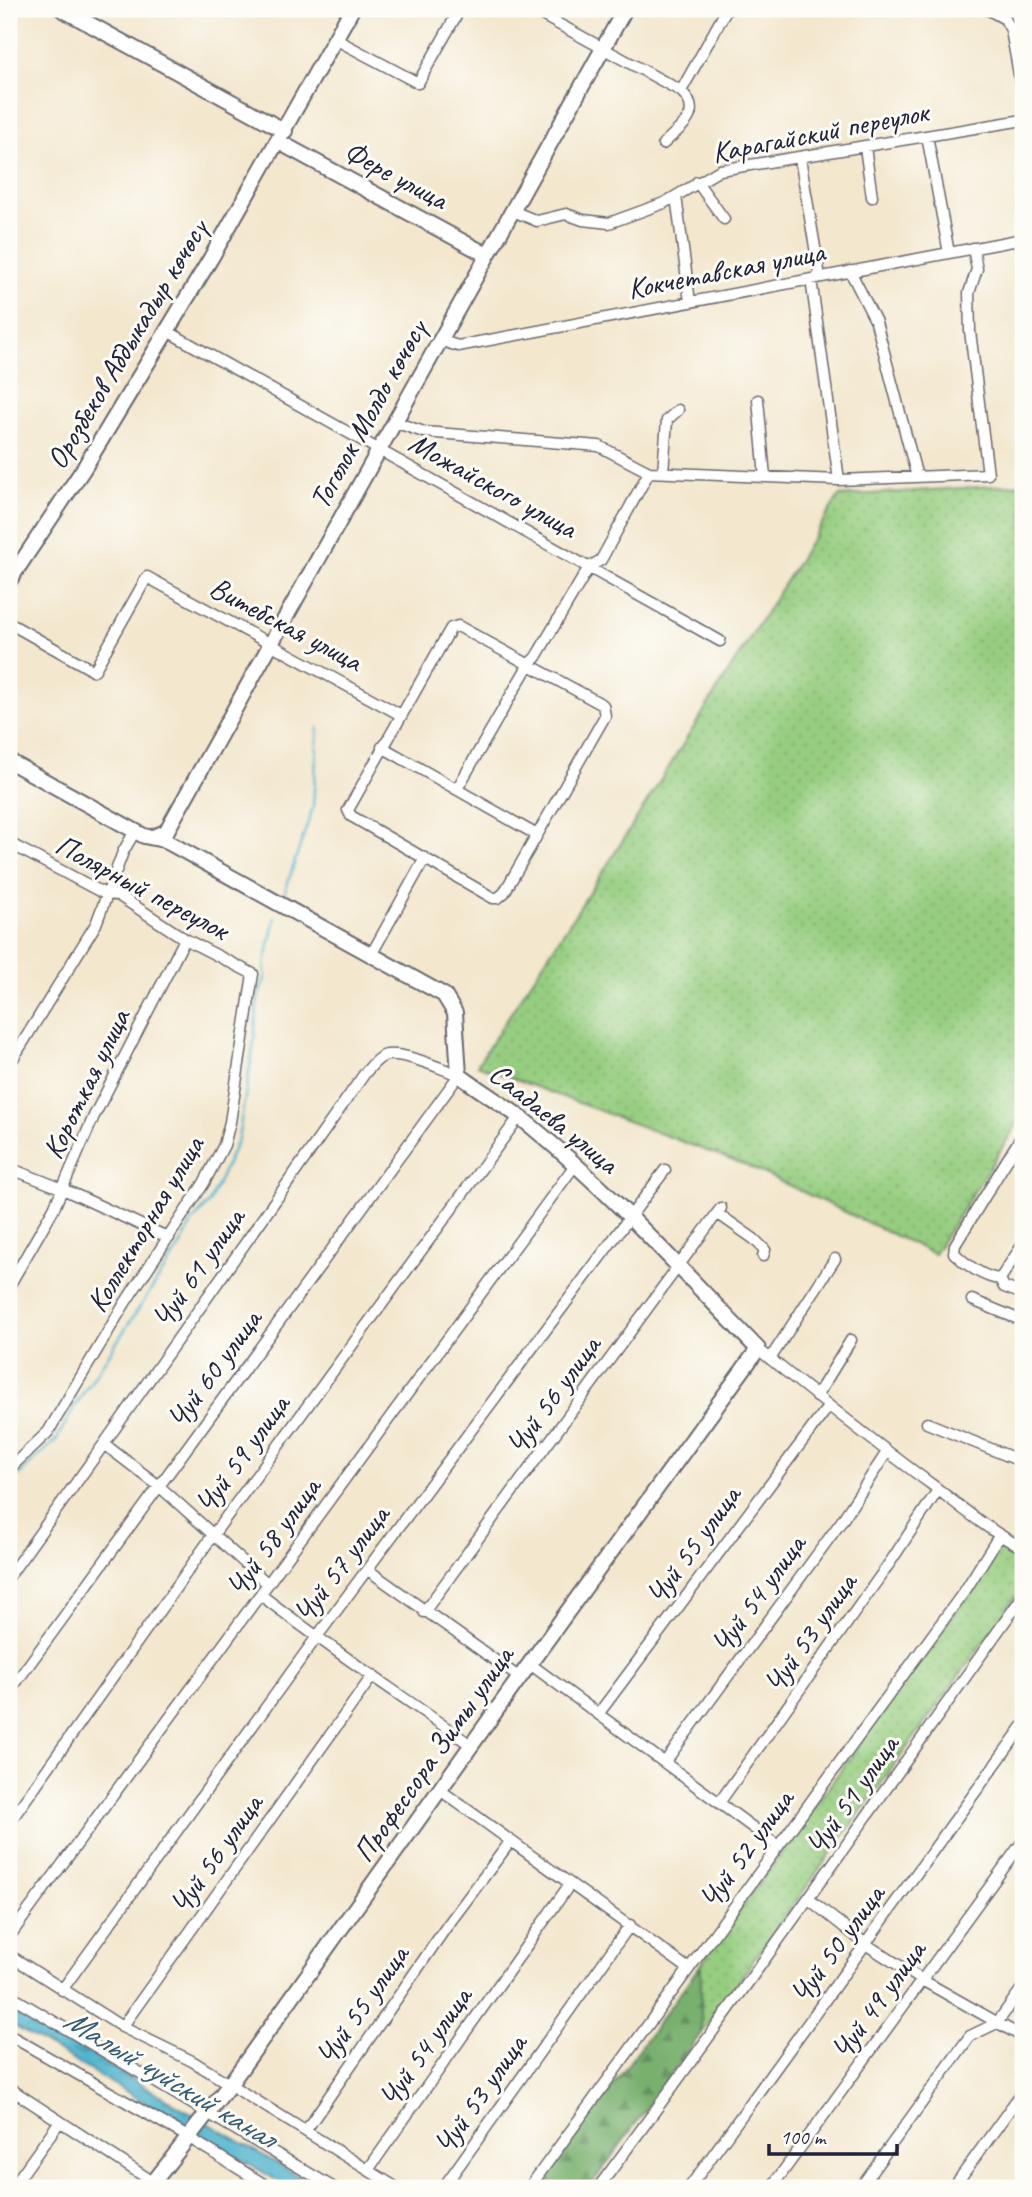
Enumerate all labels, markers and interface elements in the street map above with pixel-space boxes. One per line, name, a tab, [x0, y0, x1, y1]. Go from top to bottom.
street label: Карагайский переулок	[709, 92, 934, 172]
street label: Фере улица	[338, 132, 456, 219]
street label: Орозбеков Абдыкадыр көчөсү	[37, 210, 218, 476]
street label: Кокчетавская улица	[624, 232, 830, 308]
street label: Тоголок Молдо көчөсү	[300, 310, 437, 515]
street label: Можайского улица	[402, 423, 585, 548]
street label: Витебская улица	[203, 568, 370, 681]
street label: Полярный переулок	[49, 825, 238, 950]
street label: Короткая улица	[33, 1001, 139, 1165]
street label: Саадаева улица	[482, 1054, 628, 1183]
street label: Коллекторная улица	[78, 1127, 213, 1319]
street label: Чуй 61 улица	[143, 1199, 254, 1335]
street label: Чуй 60 улица	[158, 1300, 271, 1436]
street label: Чуй 56 улица	[497, 1326, 610, 1462]
street label: Чуй 59 улица	[186, 1385, 299, 1521]
street label: Чуй 58 улица	[217, 1468, 330, 1604]
street label: Чуй 55 улица	[637, 1476, 750, 1612]
street label: Чуй 57 улица	[285, 1496, 399, 1630]
street label: Чуй 54 улица	[702, 1525, 815, 1661]
street label: Чуй 53 улица	[755, 1564, 866, 1700]
street label: Профессора Зимы улица	[344, 1637, 523, 1869]
street label: Чуй 51 улица	[797, 1726, 908, 1862]
street label: Чуй 52 улица	[690, 1780, 803, 1916]
street label: Чуй 56 улица	[161, 1785, 272, 1921]
street label: Чуй 50 улица	[781, 1875, 894, 2011]
street label: Чуй 49 улица	[822, 1931, 935, 2067]
street label: Чуй 55 улица	[307, 1936, 418, 2072]
street label: Чуй 54 улица	[370, 1978, 481, 2114]
water label: Малый чуйский канал	[57, 1999, 287, 2160]
street label: Чуй 53 улица	[425, 2025, 536, 2161]
scale bar	[769, 2113, 897, 2157]
text: 100 m	[780, 2124, 827, 2150]

